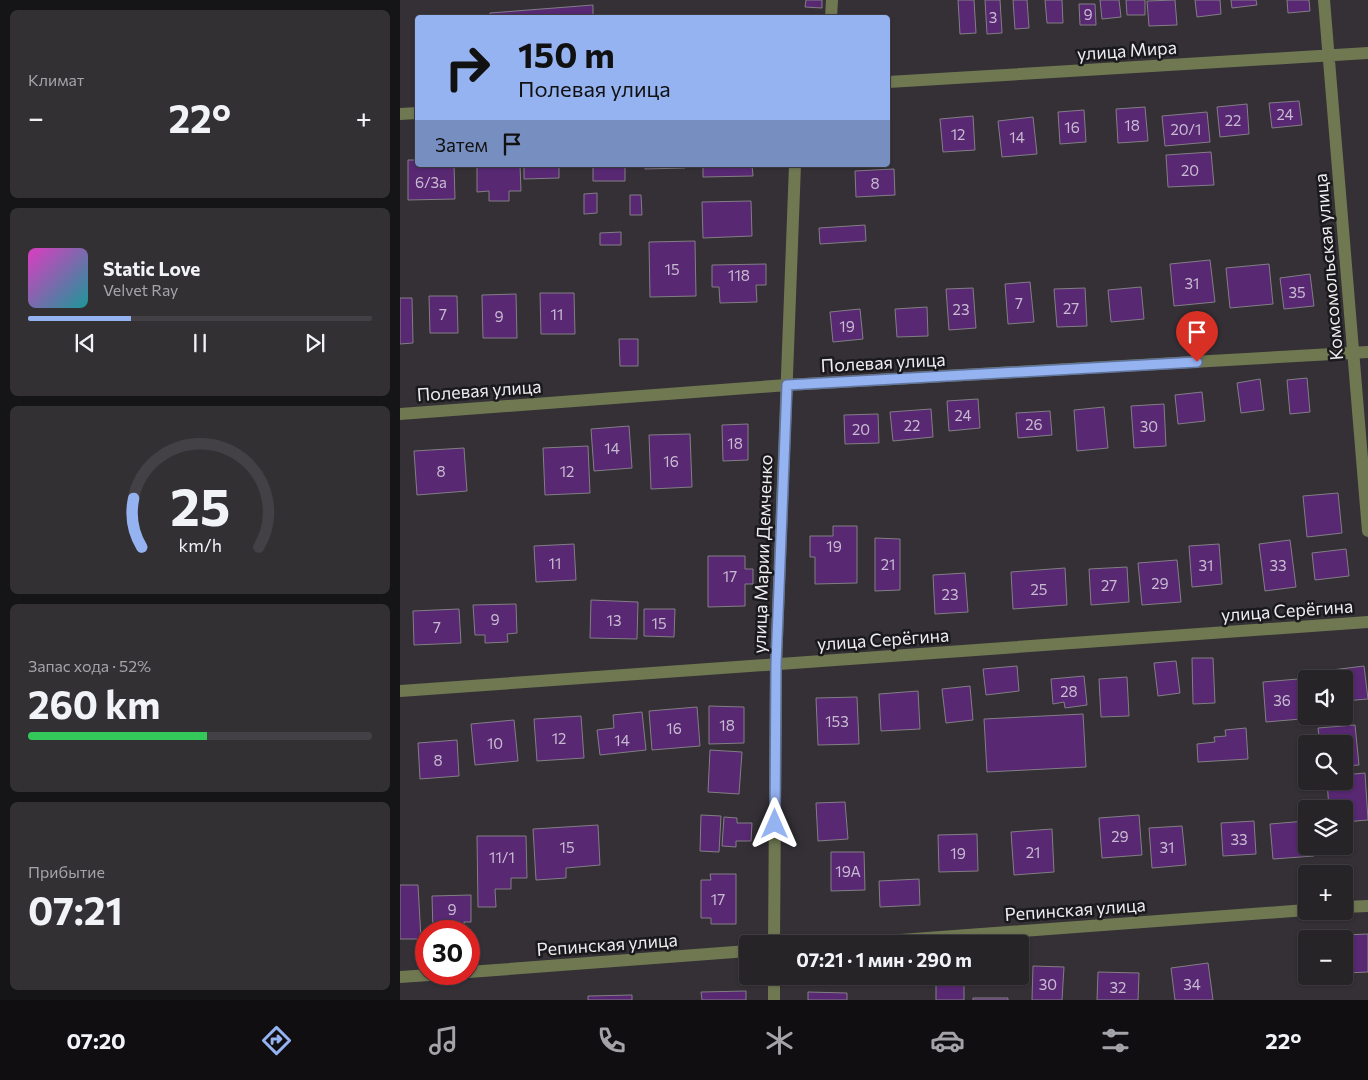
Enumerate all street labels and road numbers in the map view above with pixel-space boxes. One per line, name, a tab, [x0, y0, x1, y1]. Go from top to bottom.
street label: улица Мира	[1076, 36, 1178, 64]
street label: Комсомольская улица	[1309, 173, 1347, 361]
street label: Полевая улица	[820, 348, 946, 376]
street label: Полевая улица	[416, 375, 542, 405]
street label: улица Марии Демченко	[748, 454, 776, 654]
street label: улица Серёгина	[1220, 594, 1354, 626]
street label: улица Серёгина	[816, 623, 950, 655]
street label: Репинская улица	[1004, 893, 1146, 925]
street label: Репинская улица	[536, 928, 678, 960]

